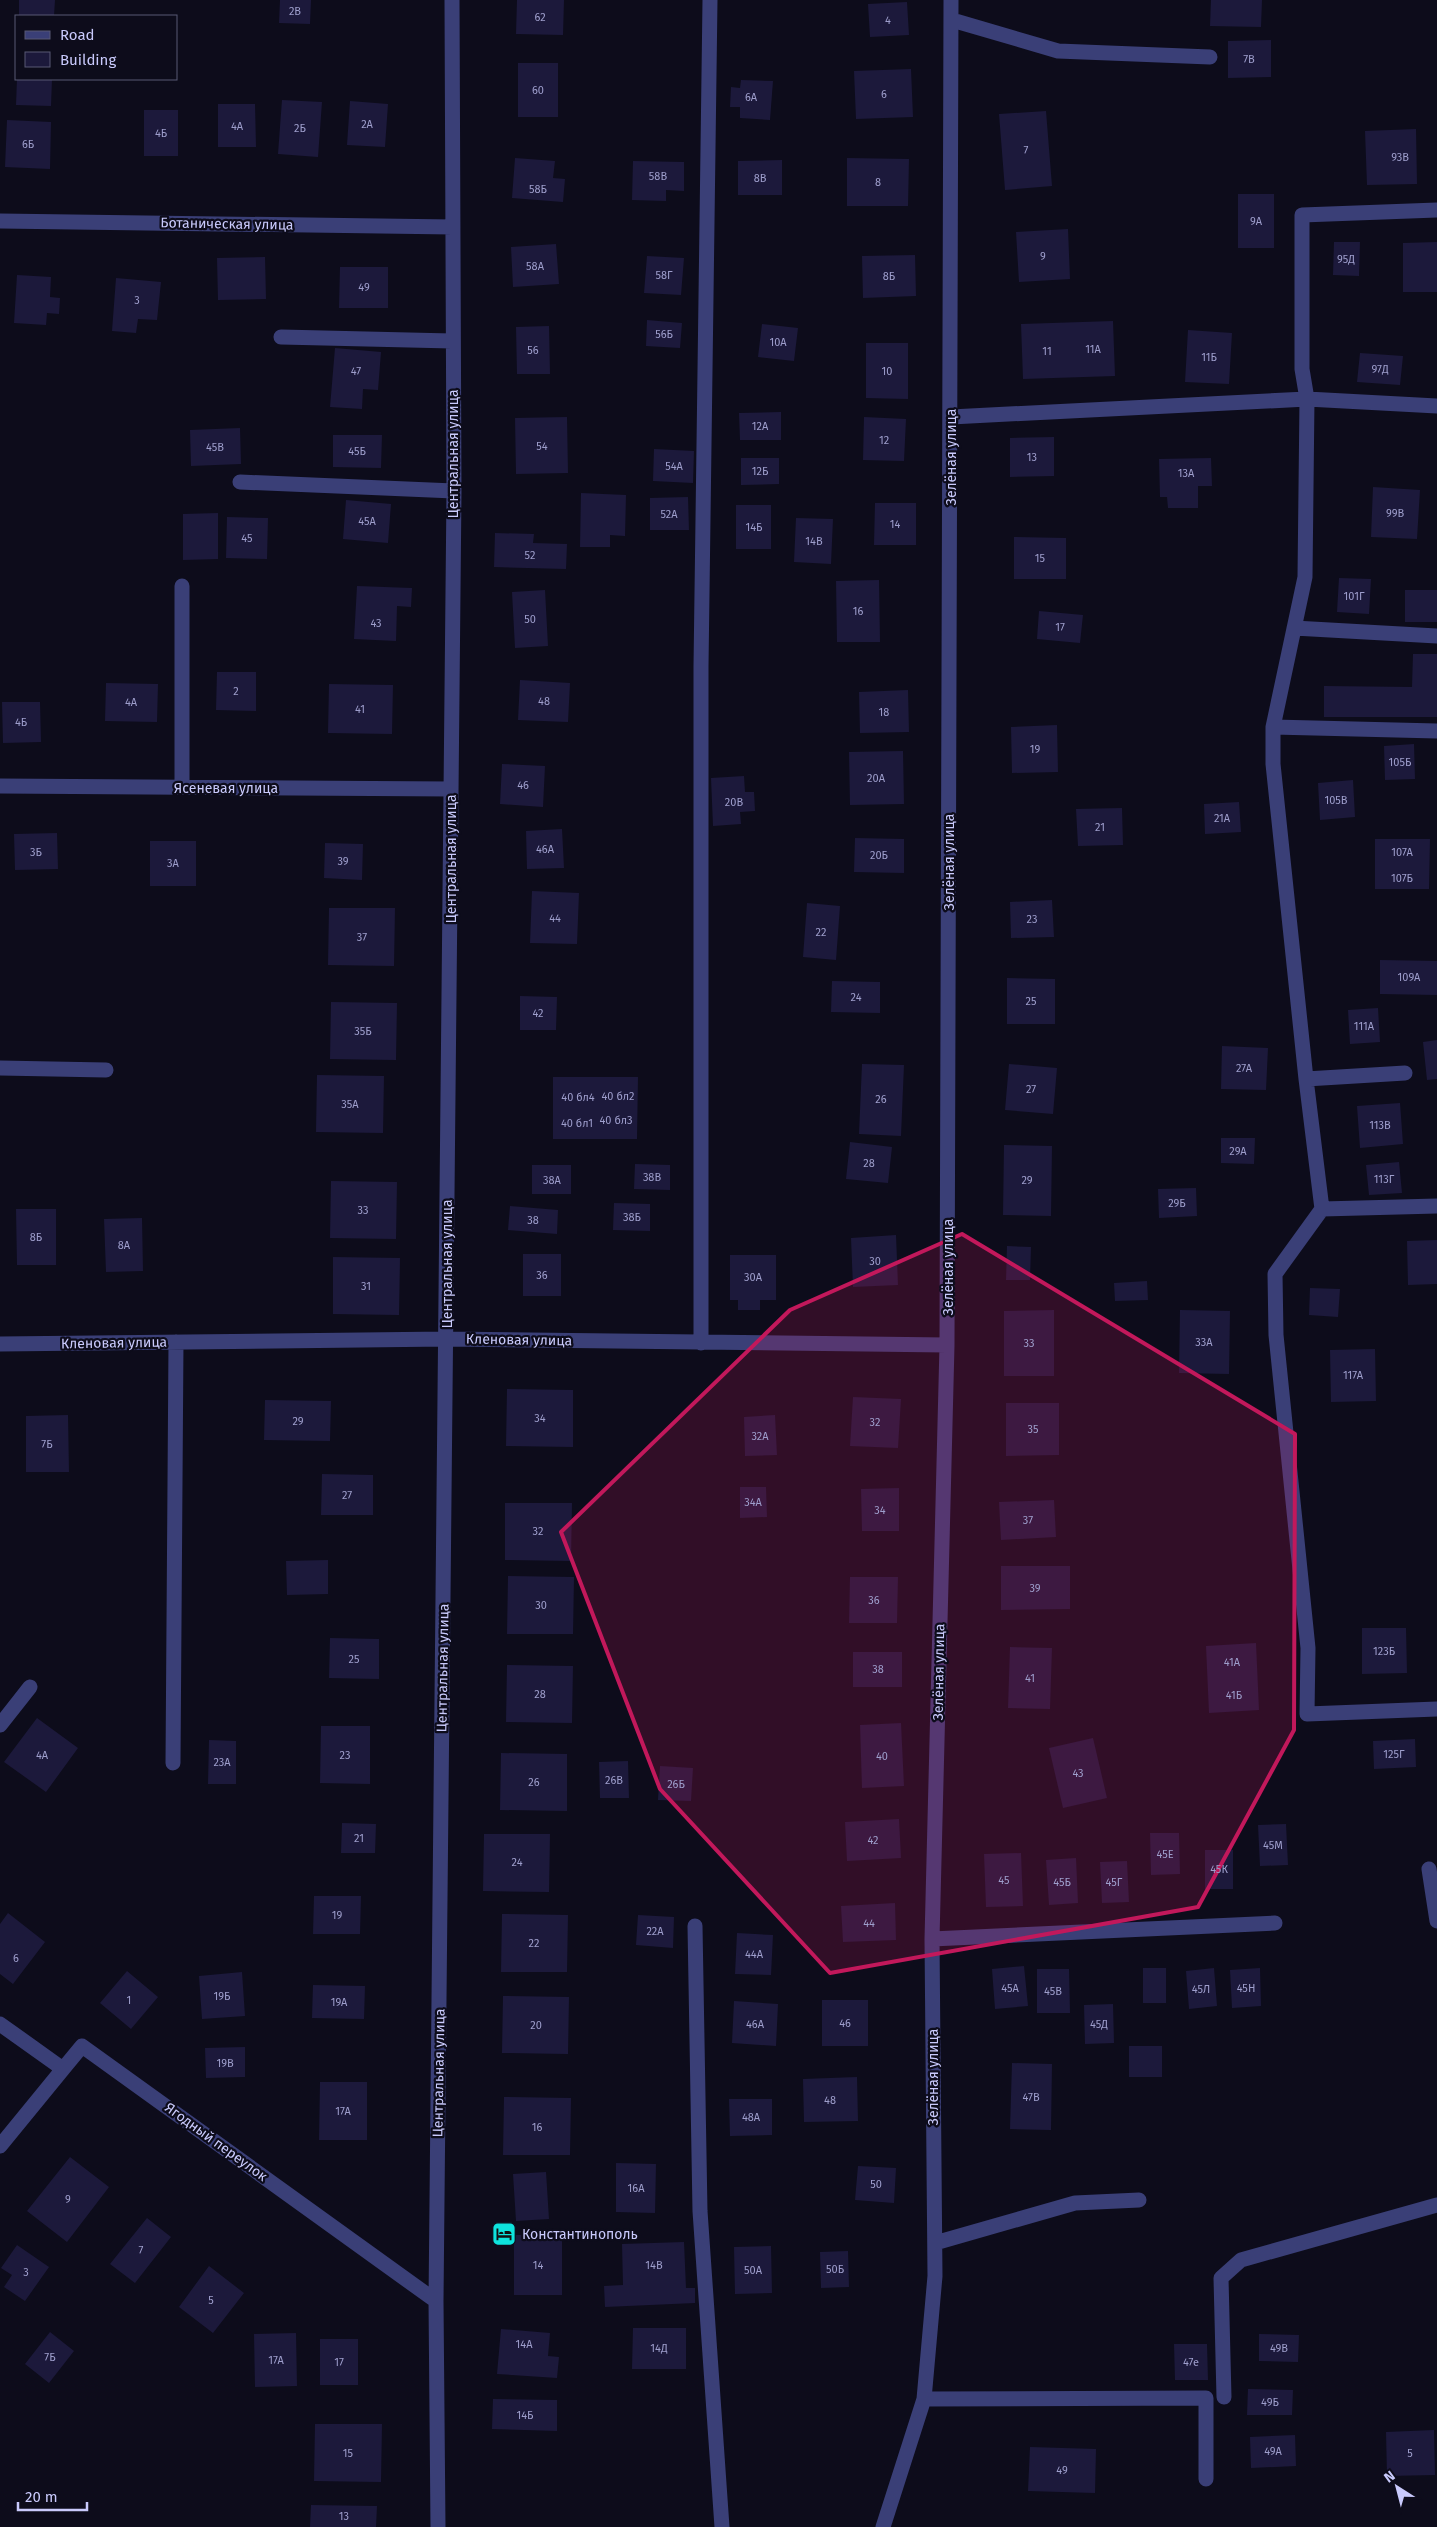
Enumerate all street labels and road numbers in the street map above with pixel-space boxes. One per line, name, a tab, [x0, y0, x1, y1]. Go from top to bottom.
street label: Ботаническая улица	[160, 214, 294, 234]
street label: Центральная улица	[445, 390, 462, 518]
street label: Зелёная улица	[943, 409, 960, 505]
street label: Ясеневая улица	[174, 780, 278, 797]
street label: Центральная улица	[443, 795, 460, 923]
street label: Зелёная улица	[941, 814, 958, 910]
street label: Центральная улица	[439, 1200, 456, 1328]
street label: Зелёная улица	[940, 1219, 957, 1315]
street label: Кленовая улица	[466, 1331, 572, 1349]
street label: Кленовая улица	[61, 1334, 167, 1352]
street label: Центральная улица	[433, 1603, 453, 1733]
street label: Зелёная улица	[930, 1623, 948, 1721]
street label: Центральная улица	[429, 2008, 449, 2138]
street label: Зелёная улица	[925, 2029, 942, 2125]
street label: Ягодный переулок	[161, 2099, 271, 2185]

